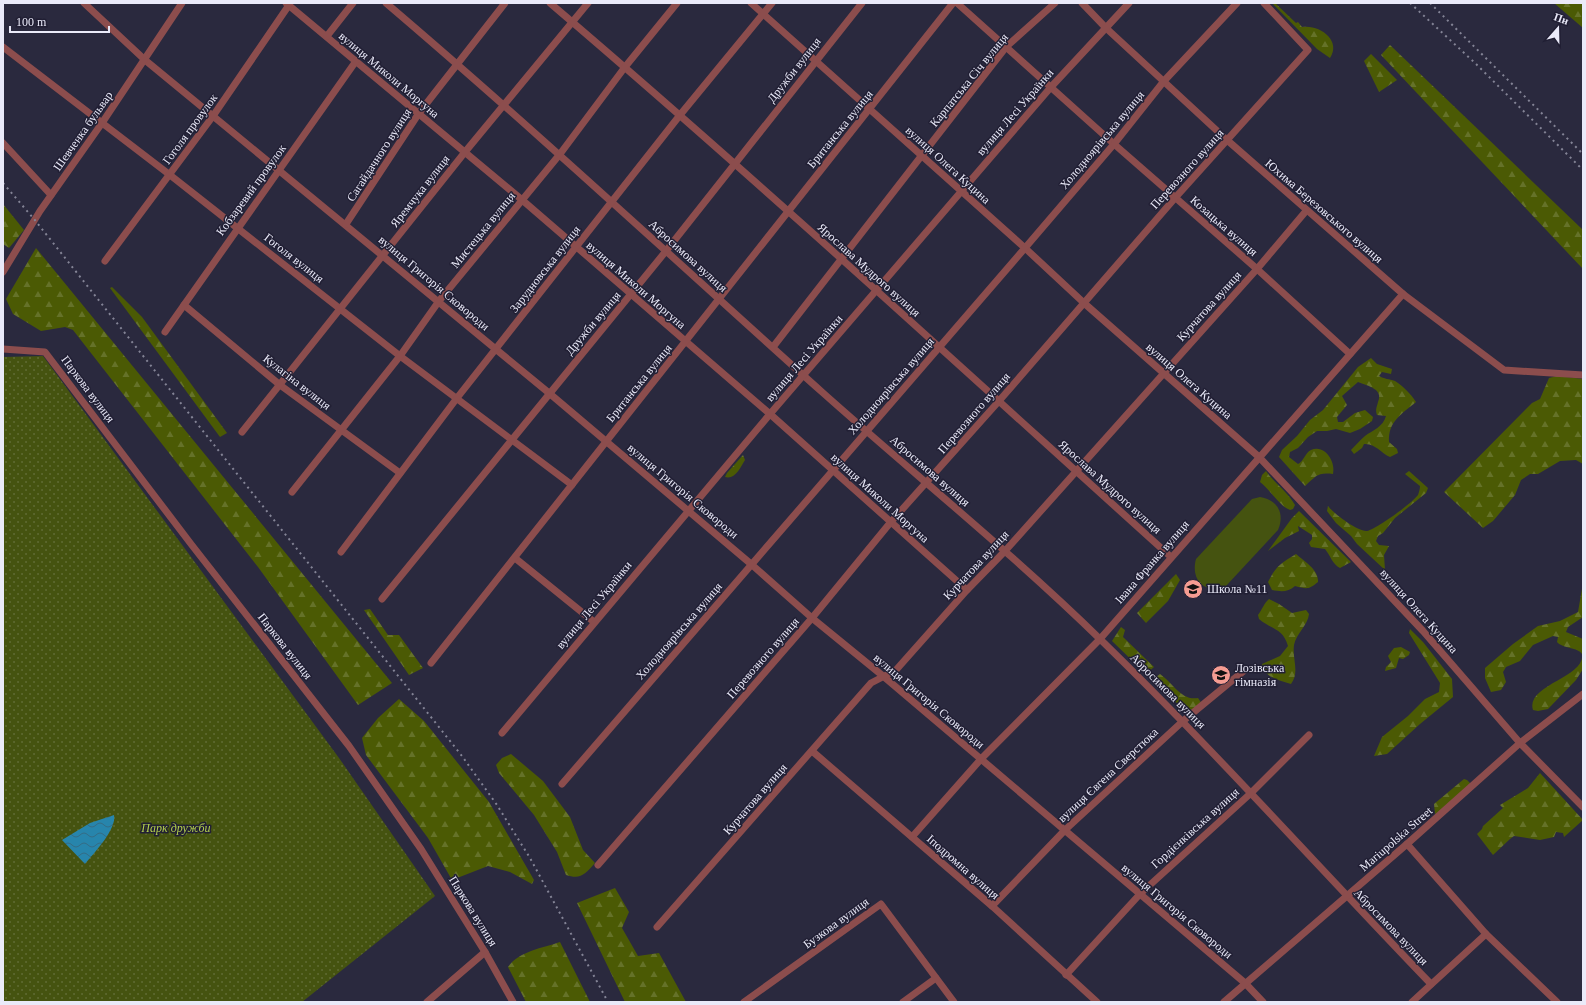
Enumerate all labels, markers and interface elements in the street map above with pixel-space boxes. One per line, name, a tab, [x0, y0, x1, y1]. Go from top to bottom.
scale bar	[10, 8, 109, 34]
north arrow	[1538, 8, 1578, 48]
text: Пн	[1552, 10, 1571, 27]
text: 100 m	[16, 15, 47, 29]
street label: вулиця Миколи Моргуна	[336, 29, 443, 122]
street label: Карпатська Січ вулиця	[927, 30, 1011, 130]
street label: Дружби вулиця	[764, 34, 824, 105]
street label: вулиця Лесі Українки	[974, 65, 1057, 158]
street label: Британська вулиця	[804, 87, 876, 171]
street label: Холодноярівська вулиця	[1057, 88, 1148, 192]
street label: Шевченка бульвар	[50, 89, 116, 173]
street label: Гоголя провулок	[160, 91, 220, 167]
street label: Сагайдачного вулиця	[344, 105, 415, 204]
street label: вулиця Олега Куцина	[903, 123, 994, 207]
street label: Перевозного вулиця	[1147, 126, 1227, 212]
street label: Кобзаревий провулок	[213, 142, 289, 238]
street label: Яремчука вулиця	[387, 152, 453, 230]
street label: Юхима Березовського вулиця	[1262, 156, 1386, 266]
street label: Мистецька вулиця	[448, 189, 518, 271]
street label: Козацька вулиця	[1188, 193, 1261, 259]
street label: Абросимова вулиця	[646, 217, 730, 295]
street label: Ярослава Мудрого вулиця	[815, 220, 924, 320]
street label: Зарудновська вулиця	[507, 222, 584, 315]
street label: Гоголя вулиця	[261, 230, 327, 286]
street label: вулиця Григорія Сковороди	[376, 233, 493, 334]
street label: вулиця Миколи Моргуна	[584, 238, 689, 332]
street label: Курчатова вулиця	[1174, 268, 1245, 344]
street label: Дружби вулиця	[562, 288, 624, 358]
street label: вулиця Лесі Українки	[763, 311, 846, 404]
street label: Холодноярівська вулиця	[845, 334, 937, 437]
street label: вулиця Олега Куцина	[1143, 340, 1235, 422]
street label: Британська вулиця	[603, 341, 675, 425]
street label: Кулагіна вулиця	[260, 351, 334, 413]
street label: Паркова вулиця	[58, 353, 118, 426]
street label: Перевозного вулиця	[935, 369, 1013, 456]
street label: Абросимова вулиця	[887, 433, 973, 510]
street label: Ярослава Мудрого вулиця	[1056, 437, 1165, 537]
street label: вулиця Григорія Сковороди	[625, 441, 742, 542]
street label: вулиця Миколи Моргуна	[828, 450, 932, 546]
street label: Івана Франка вулиця	[1112, 517, 1192, 607]
street label: Курчатова вулиця	[940, 527, 1012, 603]
street label: вулиця Лесі Українки	[553, 558, 635, 652]
street label: вулиця Олега Куцина	[1377, 566, 1461, 657]
school or university icon: Школа №11	[1182, 578, 1204, 600]
street label: Холодноярівська вулиця	[633, 579, 725, 682]
place label: Школа №11	[1207, 582, 1268, 596]
street label: Паркова вулиця	[255, 610, 315, 682]
street label: Перевозного вулиця	[724, 614, 802, 701]
street label: Абросимова вулиця	[1127, 650, 1209, 732]
street label: вулиця Григорія Сковороди	[871, 651, 988, 752]
place label: Лозівська гімназія	[1235, 661, 1285, 689]
school or university icon: Лозівська гімназія	[1210, 664, 1232, 686]
street label: вулиця Євгена Сверстюка	[1055, 724, 1162, 825]
street label: Курчатова вулиця	[720, 760, 790, 838]
street label: Гордієнківська вулиця	[1148, 785, 1242, 871]
street label: Mariupolska Street	[1357, 803, 1436, 874]
park label: Парк дружби	[140, 821, 211, 835]
street label: Іподромна вулиця	[924, 832, 1002, 903]
street label: вулиця Григорія Сковороди	[1119, 861, 1236, 962]
street label: Паркова вулиця	[446, 873, 500, 949]
street label: Абросимова вулиця	[1351, 886, 1431, 968]
street label: Бузкова вулиця	[801, 894, 872, 951]

